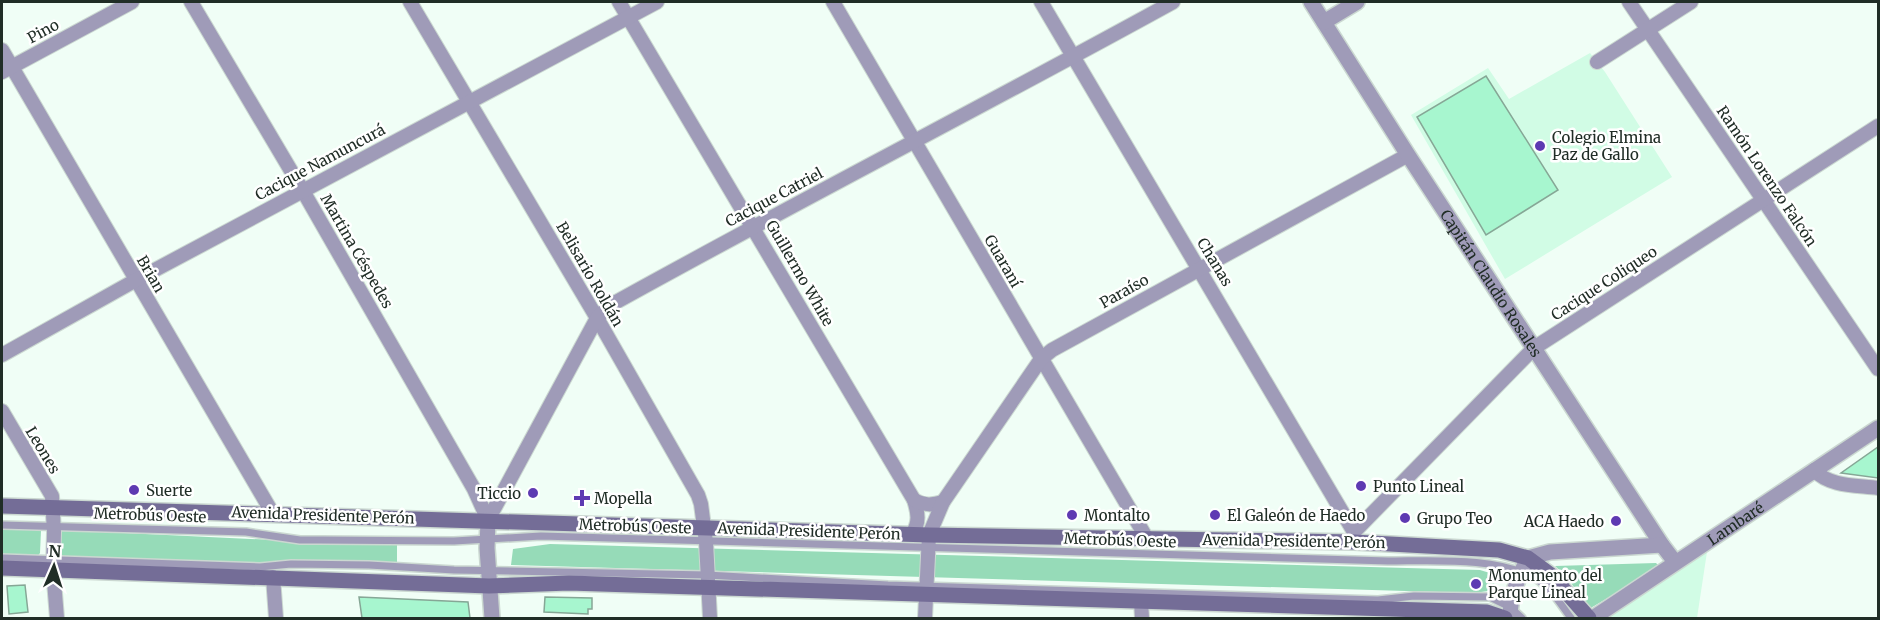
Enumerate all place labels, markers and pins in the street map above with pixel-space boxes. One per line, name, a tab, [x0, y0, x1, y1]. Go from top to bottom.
place label: Colegio Elmina Paz de Gallo	[1552, 128, 1661, 164]
marker: Colegio Elmina Paz de Gallo	[1533, 139, 1547, 153]
place label: Punto Lineal	[1373, 477, 1465, 496]
marker: Punto Lineal	[1354, 479, 1368, 493]
place label: Suerte	[146, 481, 192, 500]
marker: Suerte	[127, 483, 141, 497]
place label: Ticcio	[477, 484, 521, 503]
marker: Ticcio	[526, 486, 540, 500]
place label: Mopella	[594, 489, 652, 508]
marker: Mopella	[575, 491, 589, 505]
place label: Montalto	[1084, 506, 1150, 525]
place label: El Galeón de Haedo	[1227, 506, 1366, 525]
marker: Montalto	[1065, 508, 1079, 522]
marker: El Galeón de Haedo	[1208, 508, 1222, 522]
place label: Grupo Teo	[1417, 509, 1493, 528]
marker: Grupo Teo	[1398, 511, 1412, 525]
place label: ACA Haedo	[1523, 512, 1604, 531]
marker: ACA Haedo	[1609, 514, 1623, 528]
place label: Monumento del Parque Lineal	[1488, 566, 1603, 602]
marker: Monumento del Parque Lineal	[1469, 577, 1483, 591]

